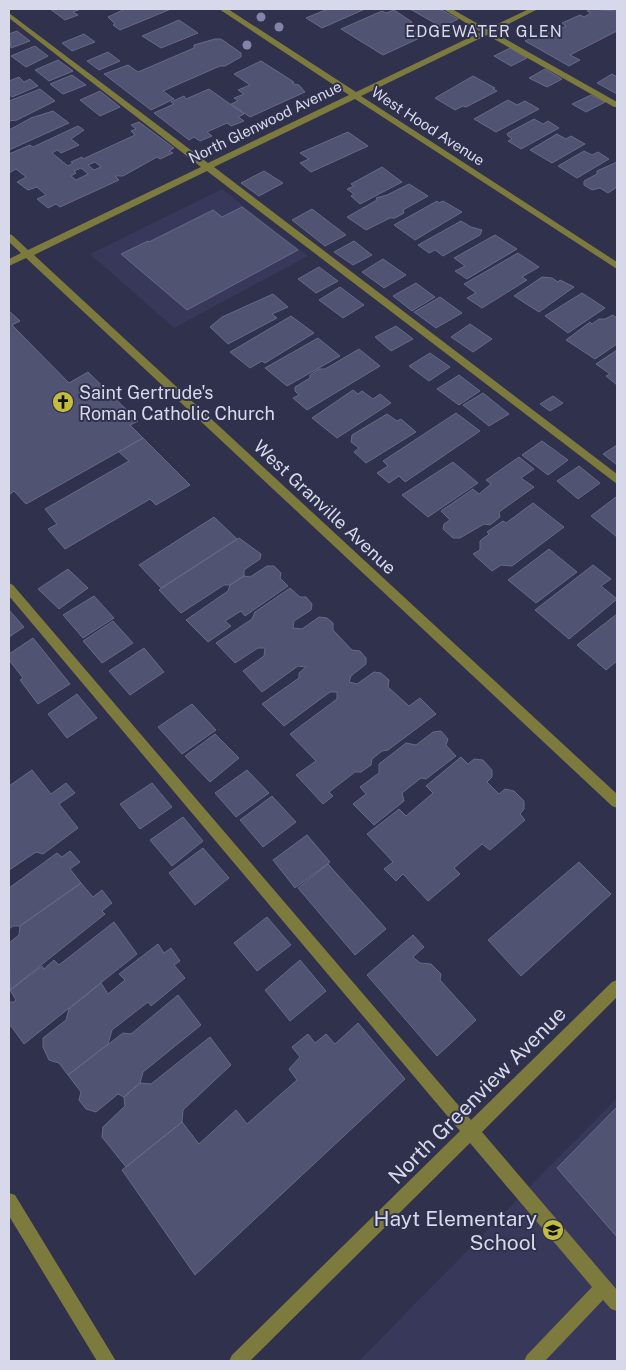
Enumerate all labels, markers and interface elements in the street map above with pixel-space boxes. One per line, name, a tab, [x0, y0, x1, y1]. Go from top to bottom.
district label: EDGEWATER GLEN	[405, 22, 563, 41]
street label: North Glenwood Avenue	[186, 78, 344, 166]
street label: West Hood Avenue	[368, 83, 488, 169]
place label: Saint Gertrude's Roman Catholic Church	[79, 382, 275, 424]
church icon: Saint Gertrude's Roman Catholic Church	[51, 390, 75, 414]
street label: West Granville Avenue	[250, 436, 400, 578]
street label: North Greenview Avenue	[383, 1001, 571, 1189]
place label: Hayt Elementary School	[374, 1206, 537, 1255]
school or university icon: Hayt Elementary School	[541, 1218, 565, 1242]

